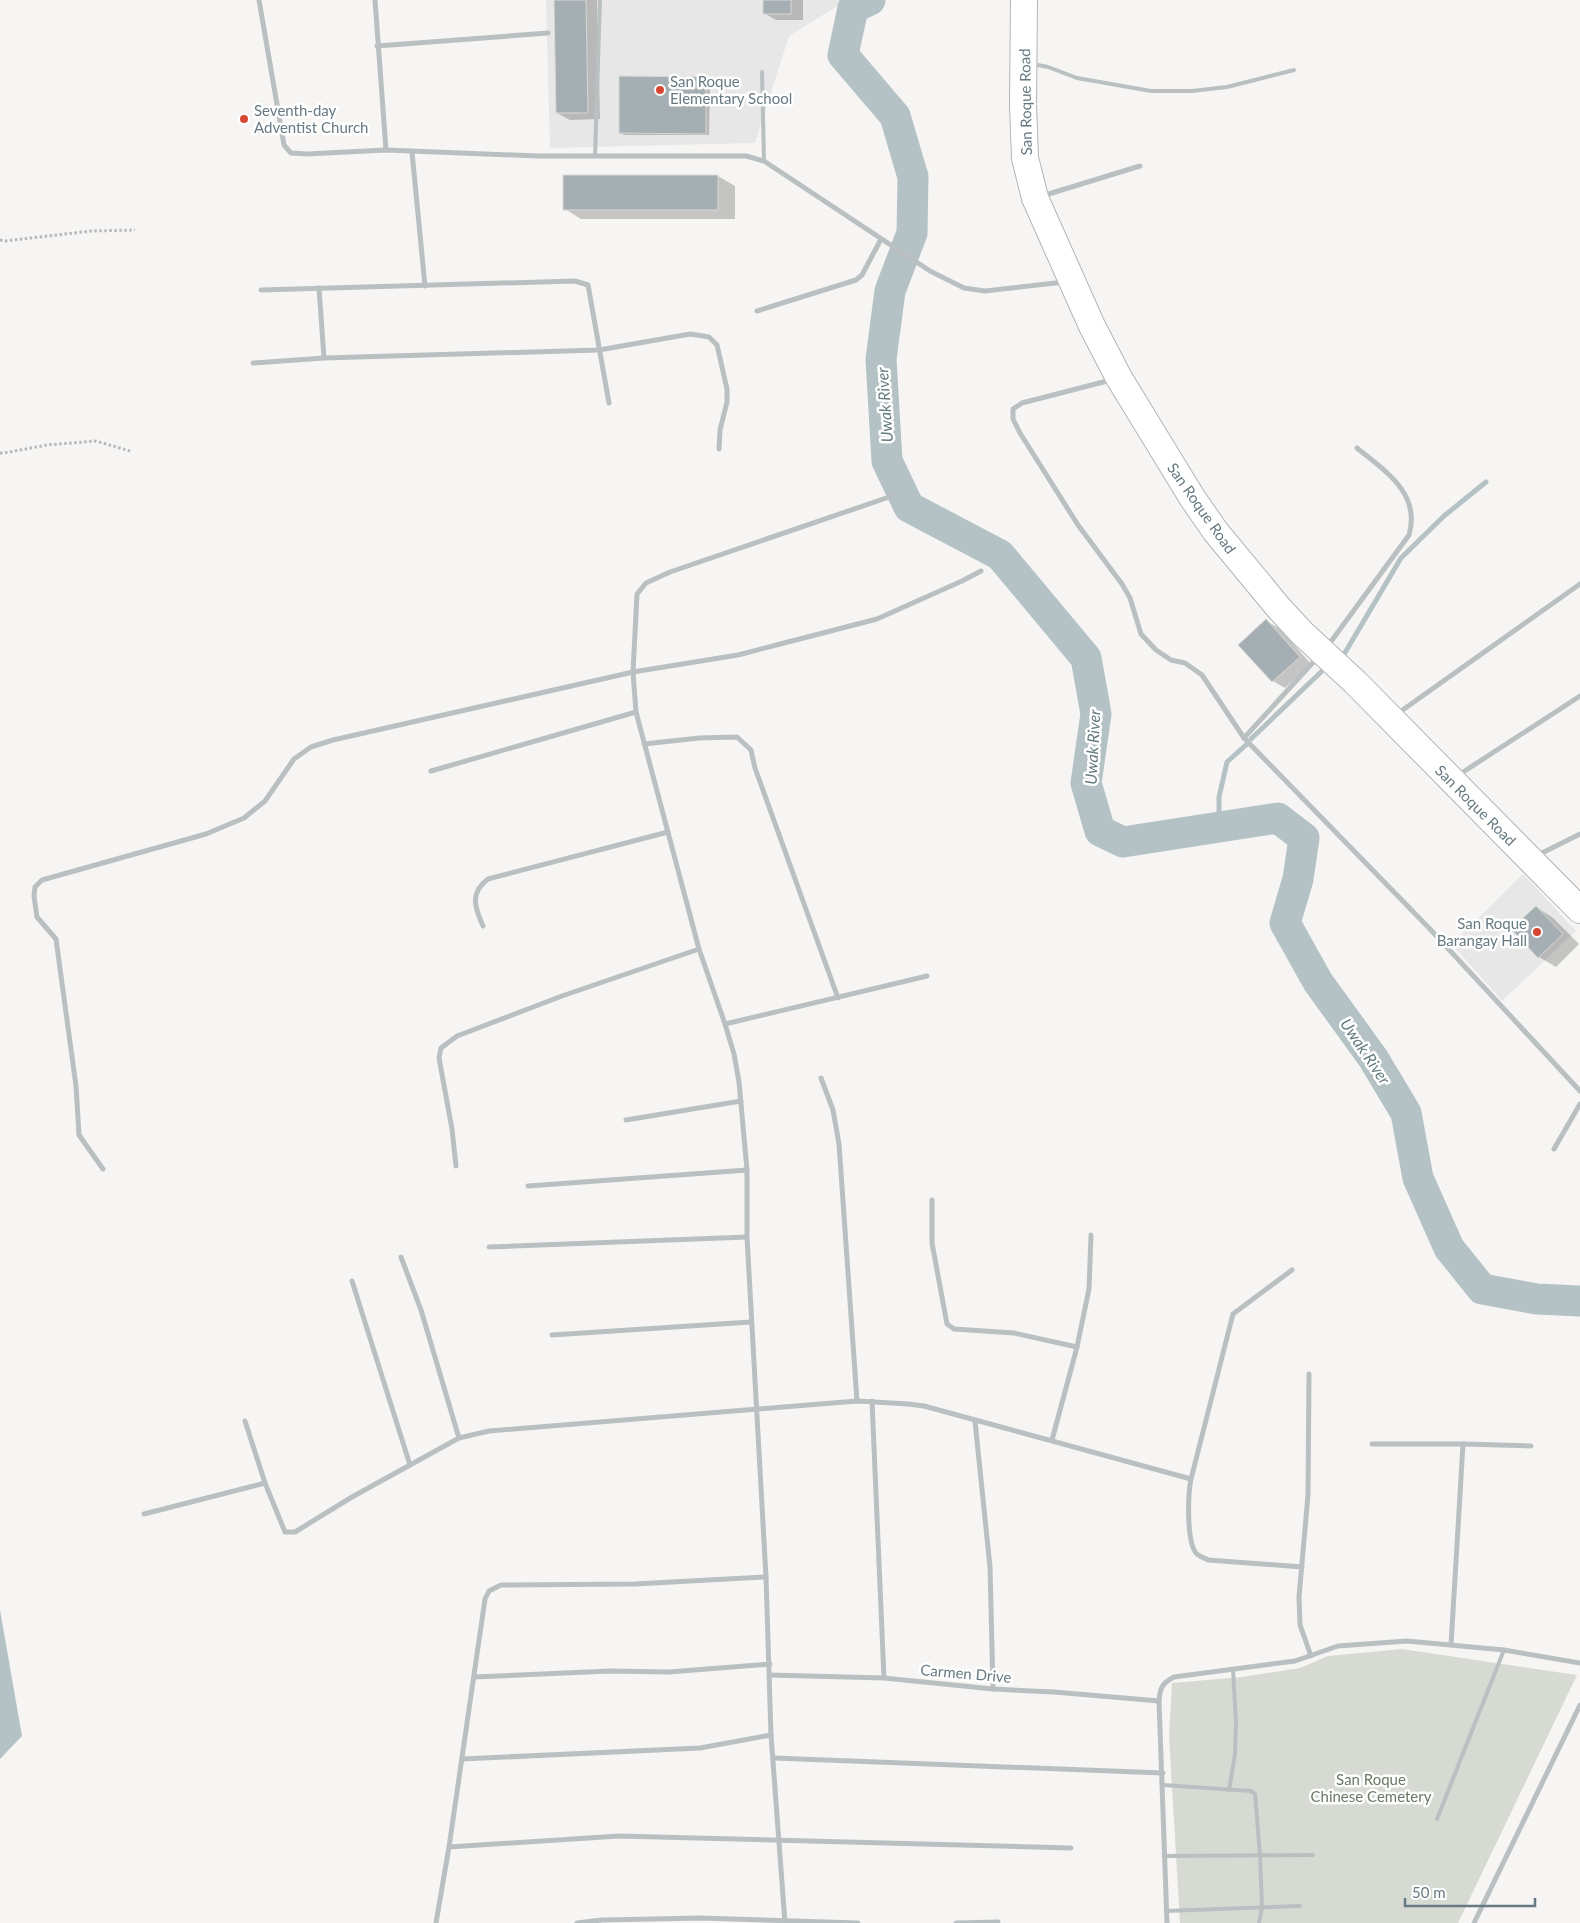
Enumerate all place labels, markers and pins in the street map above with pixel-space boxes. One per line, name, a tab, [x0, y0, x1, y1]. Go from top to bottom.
place label: San Roque Elementary School	[670, 72, 792, 107]
marker: San Roque Elementary School	[654, 84, 666, 96]
place label: Seventh-day Adventist Church	[254, 101, 369, 136]
marker: Seventh-day Adventist Church	[238, 113, 250, 125]
place label: San Roque Barangay Hall	[1437, 914, 1527, 949]
marker: San Roque Barangay Hall	[1531, 926, 1543, 938]

